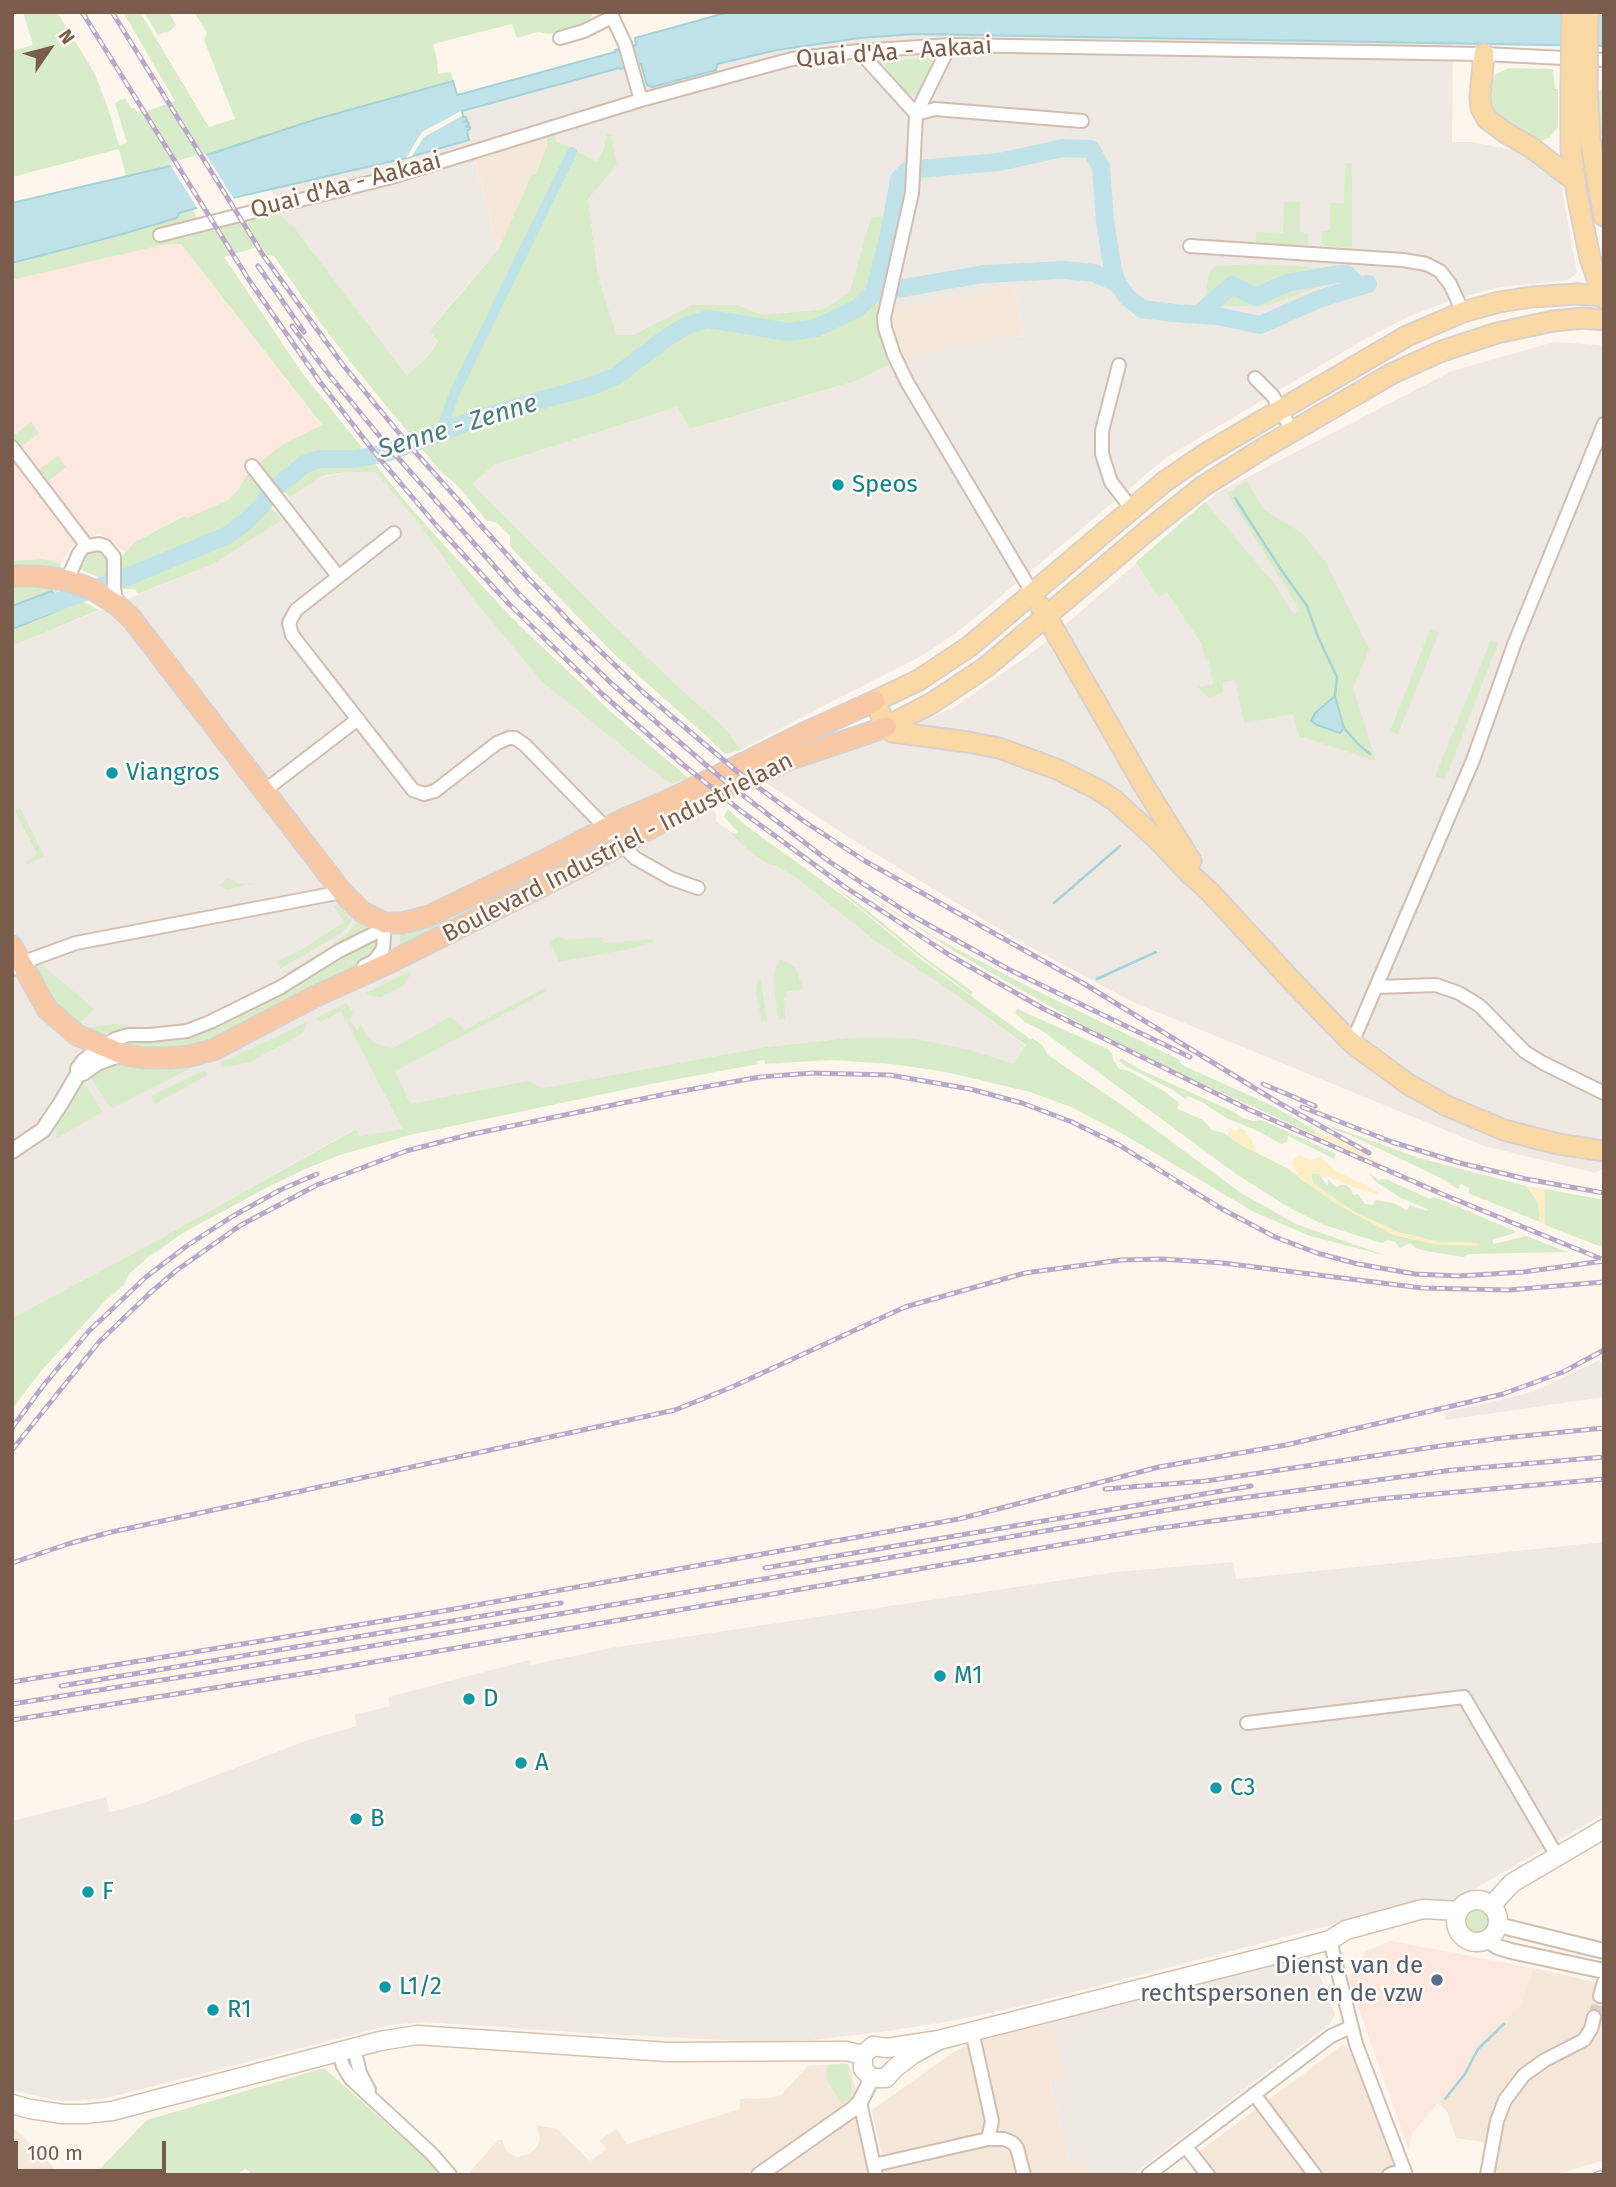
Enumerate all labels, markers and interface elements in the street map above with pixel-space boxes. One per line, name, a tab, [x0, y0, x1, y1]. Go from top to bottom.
north arrow	[14, 14, 84, 84]
text: N	[54, 25, 80, 48]
street label: Quai d'Aa - Aakaai	[795, 32, 993, 74]
street label: Quai d'Aa - Aakaai	[247, 147, 445, 225]
water label: Senne - Zenne	[375, 388, 541, 466]
place label: Speos	[852, 471, 918, 499]
marker: Speos	[830, 477, 846, 493]
street label: Boulevard Industriel - Industrielaan	[438, 747, 798, 949]
place label: Viangros	[126, 759, 219, 787]
marker: Viangros	[104, 765, 120, 781]
place label: M1	[954, 1662, 983, 1690]
marker: M1	[932, 1668, 948, 1684]
place label: D	[483, 1685, 498, 1713]
marker: D	[461, 1691, 477, 1707]
place label: A	[535, 1749, 549, 1777]
marker: A	[513, 1755, 529, 1771]
place label: C3	[1230, 1774, 1255, 1802]
marker: C3	[1208, 1780, 1224, 1796]
place label: B	[370, 1805, 385, 1833]
marker: B	[348, 1811, 364, 1827]
place label: F	[102, 1878, 114, 1906]
marker: F	[80, 1884, 96, 1900]
place label: Dienst van de rechtspersonen en de vzw	[1140, 1952, 1423, 2008]
marker: Dienst van de rechtspersonen en de vzw	[1429, 1972, 1445, 1988]
place label: L1/2	[399, 1973, 442, 2001]
marker: L1/2	[377, 1979, 393, 1995]
place label: R1	[227, 1996, 252, 2024]
marker: R1	[205, 2002, 221, 2018]
scale bar	[18, 2128, 170, 2172]
text: 100 m	[27, 2140, 83, 2166]

